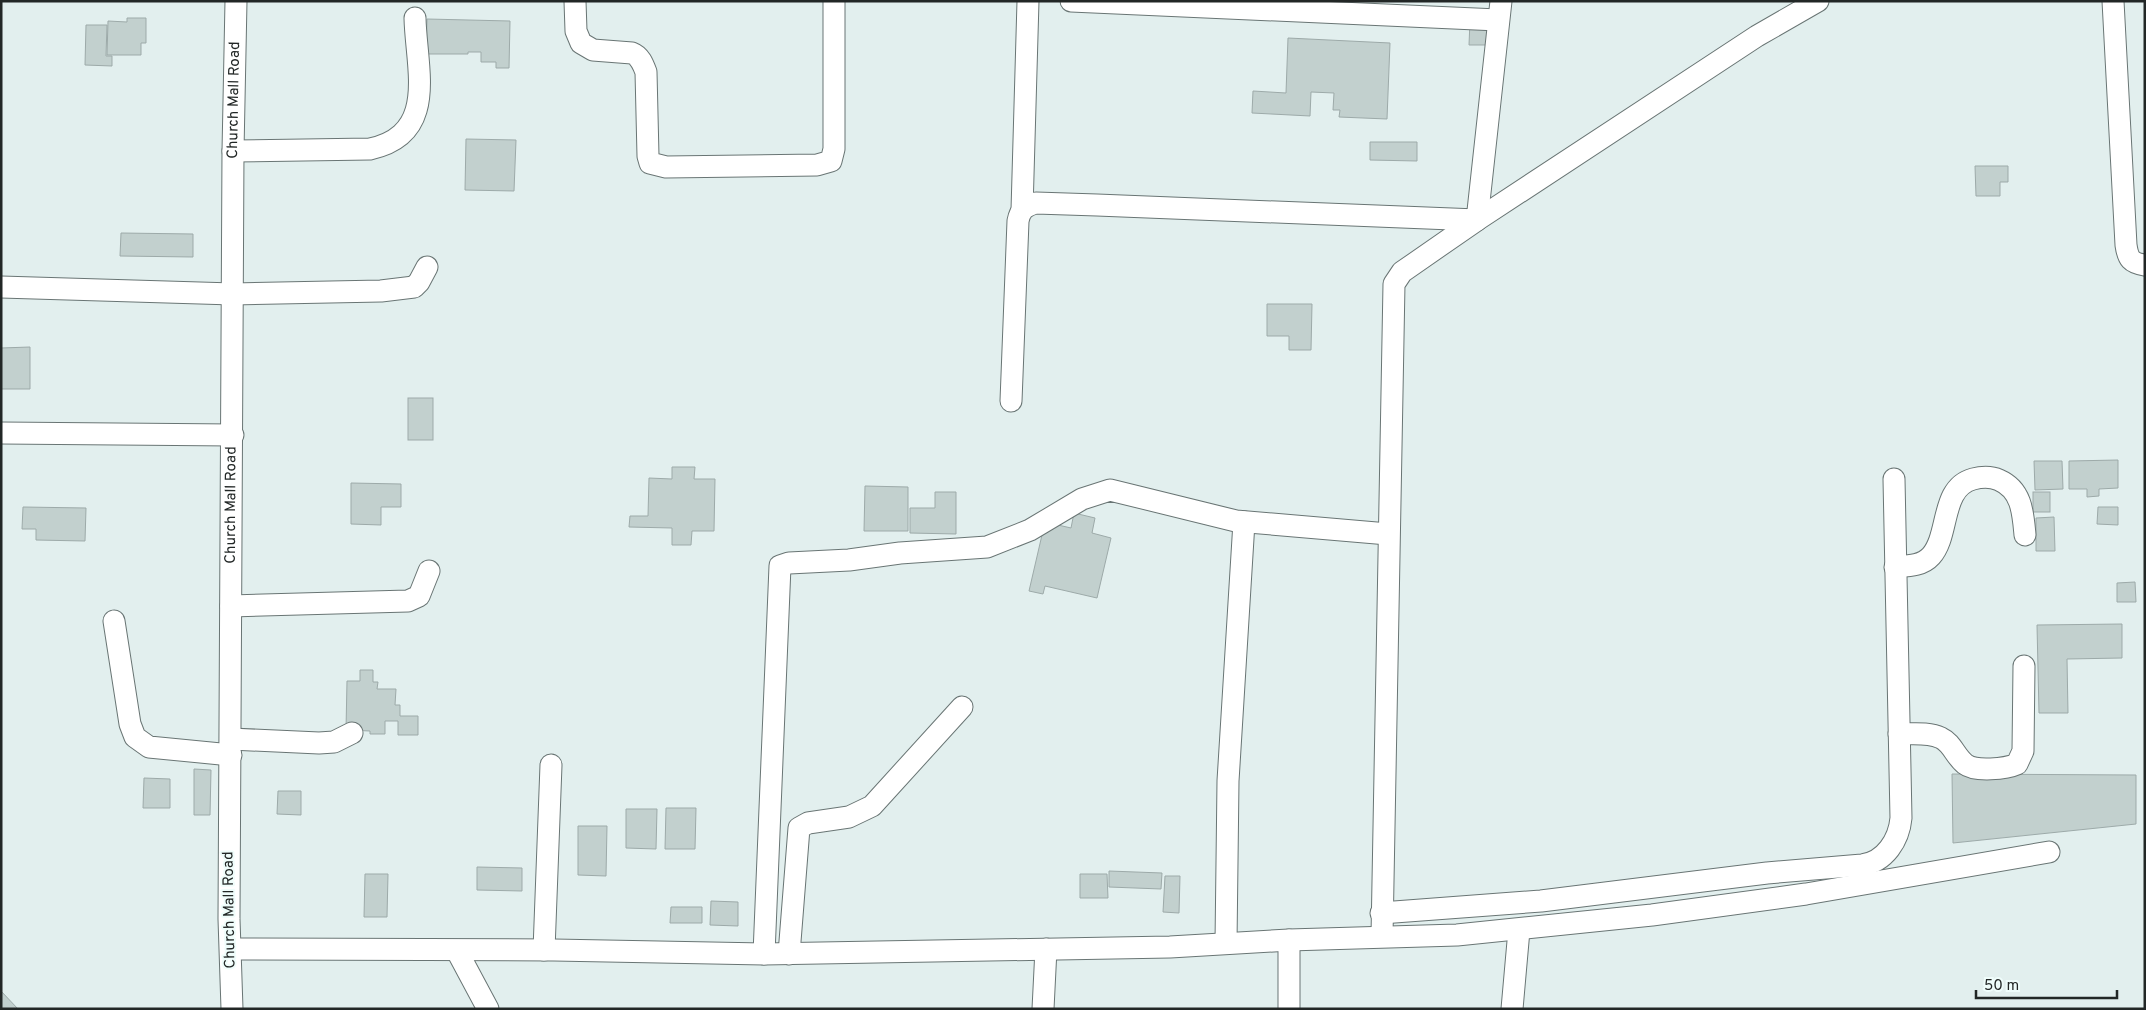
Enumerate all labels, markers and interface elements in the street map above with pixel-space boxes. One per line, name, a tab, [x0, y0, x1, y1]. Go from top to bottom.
street label: Church Mall Road	[223, 41, 245, 159]
street label: Church Mall Road	[221, 446, 241, 564]
street label: Church Mall Road	[219, 851, 241, 969]
scale bar	[1976, 968, 2117, 1000]
text: 50 m	[1984, 977, 2019, 996]

